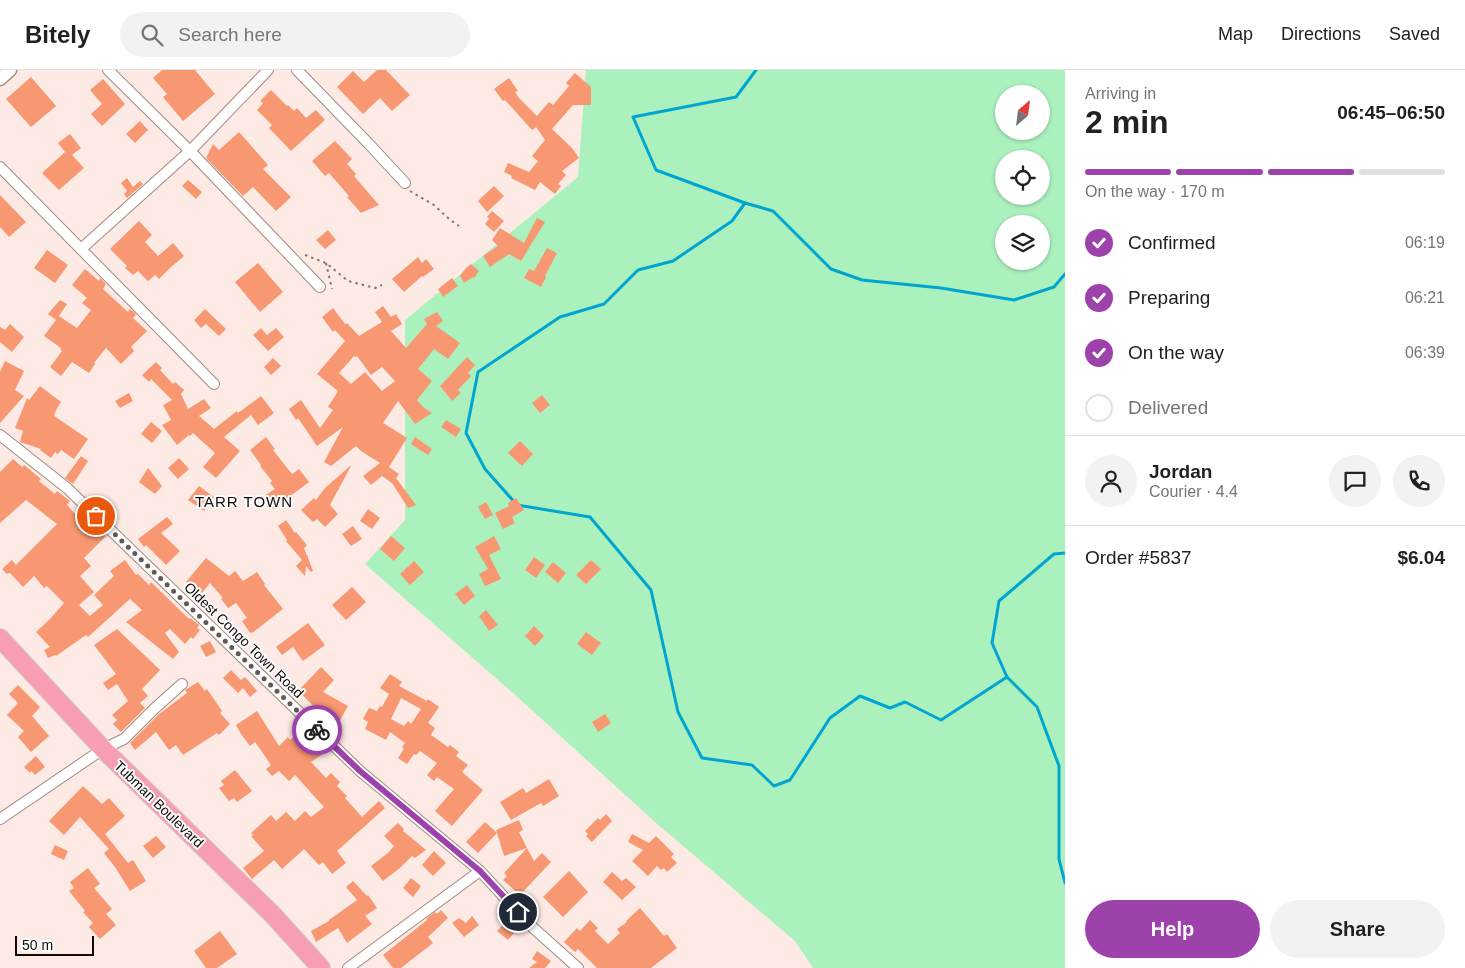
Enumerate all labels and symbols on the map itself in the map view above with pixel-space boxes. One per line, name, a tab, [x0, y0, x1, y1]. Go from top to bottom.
north arrow	[995, 85, 1050, 140]
district label: TARR TOWN	[195, 493, 293, 510]
pin	[75, 495, 117, 537]
street label: Oldest Congo Town Road	[181, 579, 307, 701]
courier	[292, 705, 342, 755]
street label: Tubman Boulevard	[111, 757, 207, 851]
pin	[497, 891, 539, 933]
scale bar	[15, 933, 94, 956]

